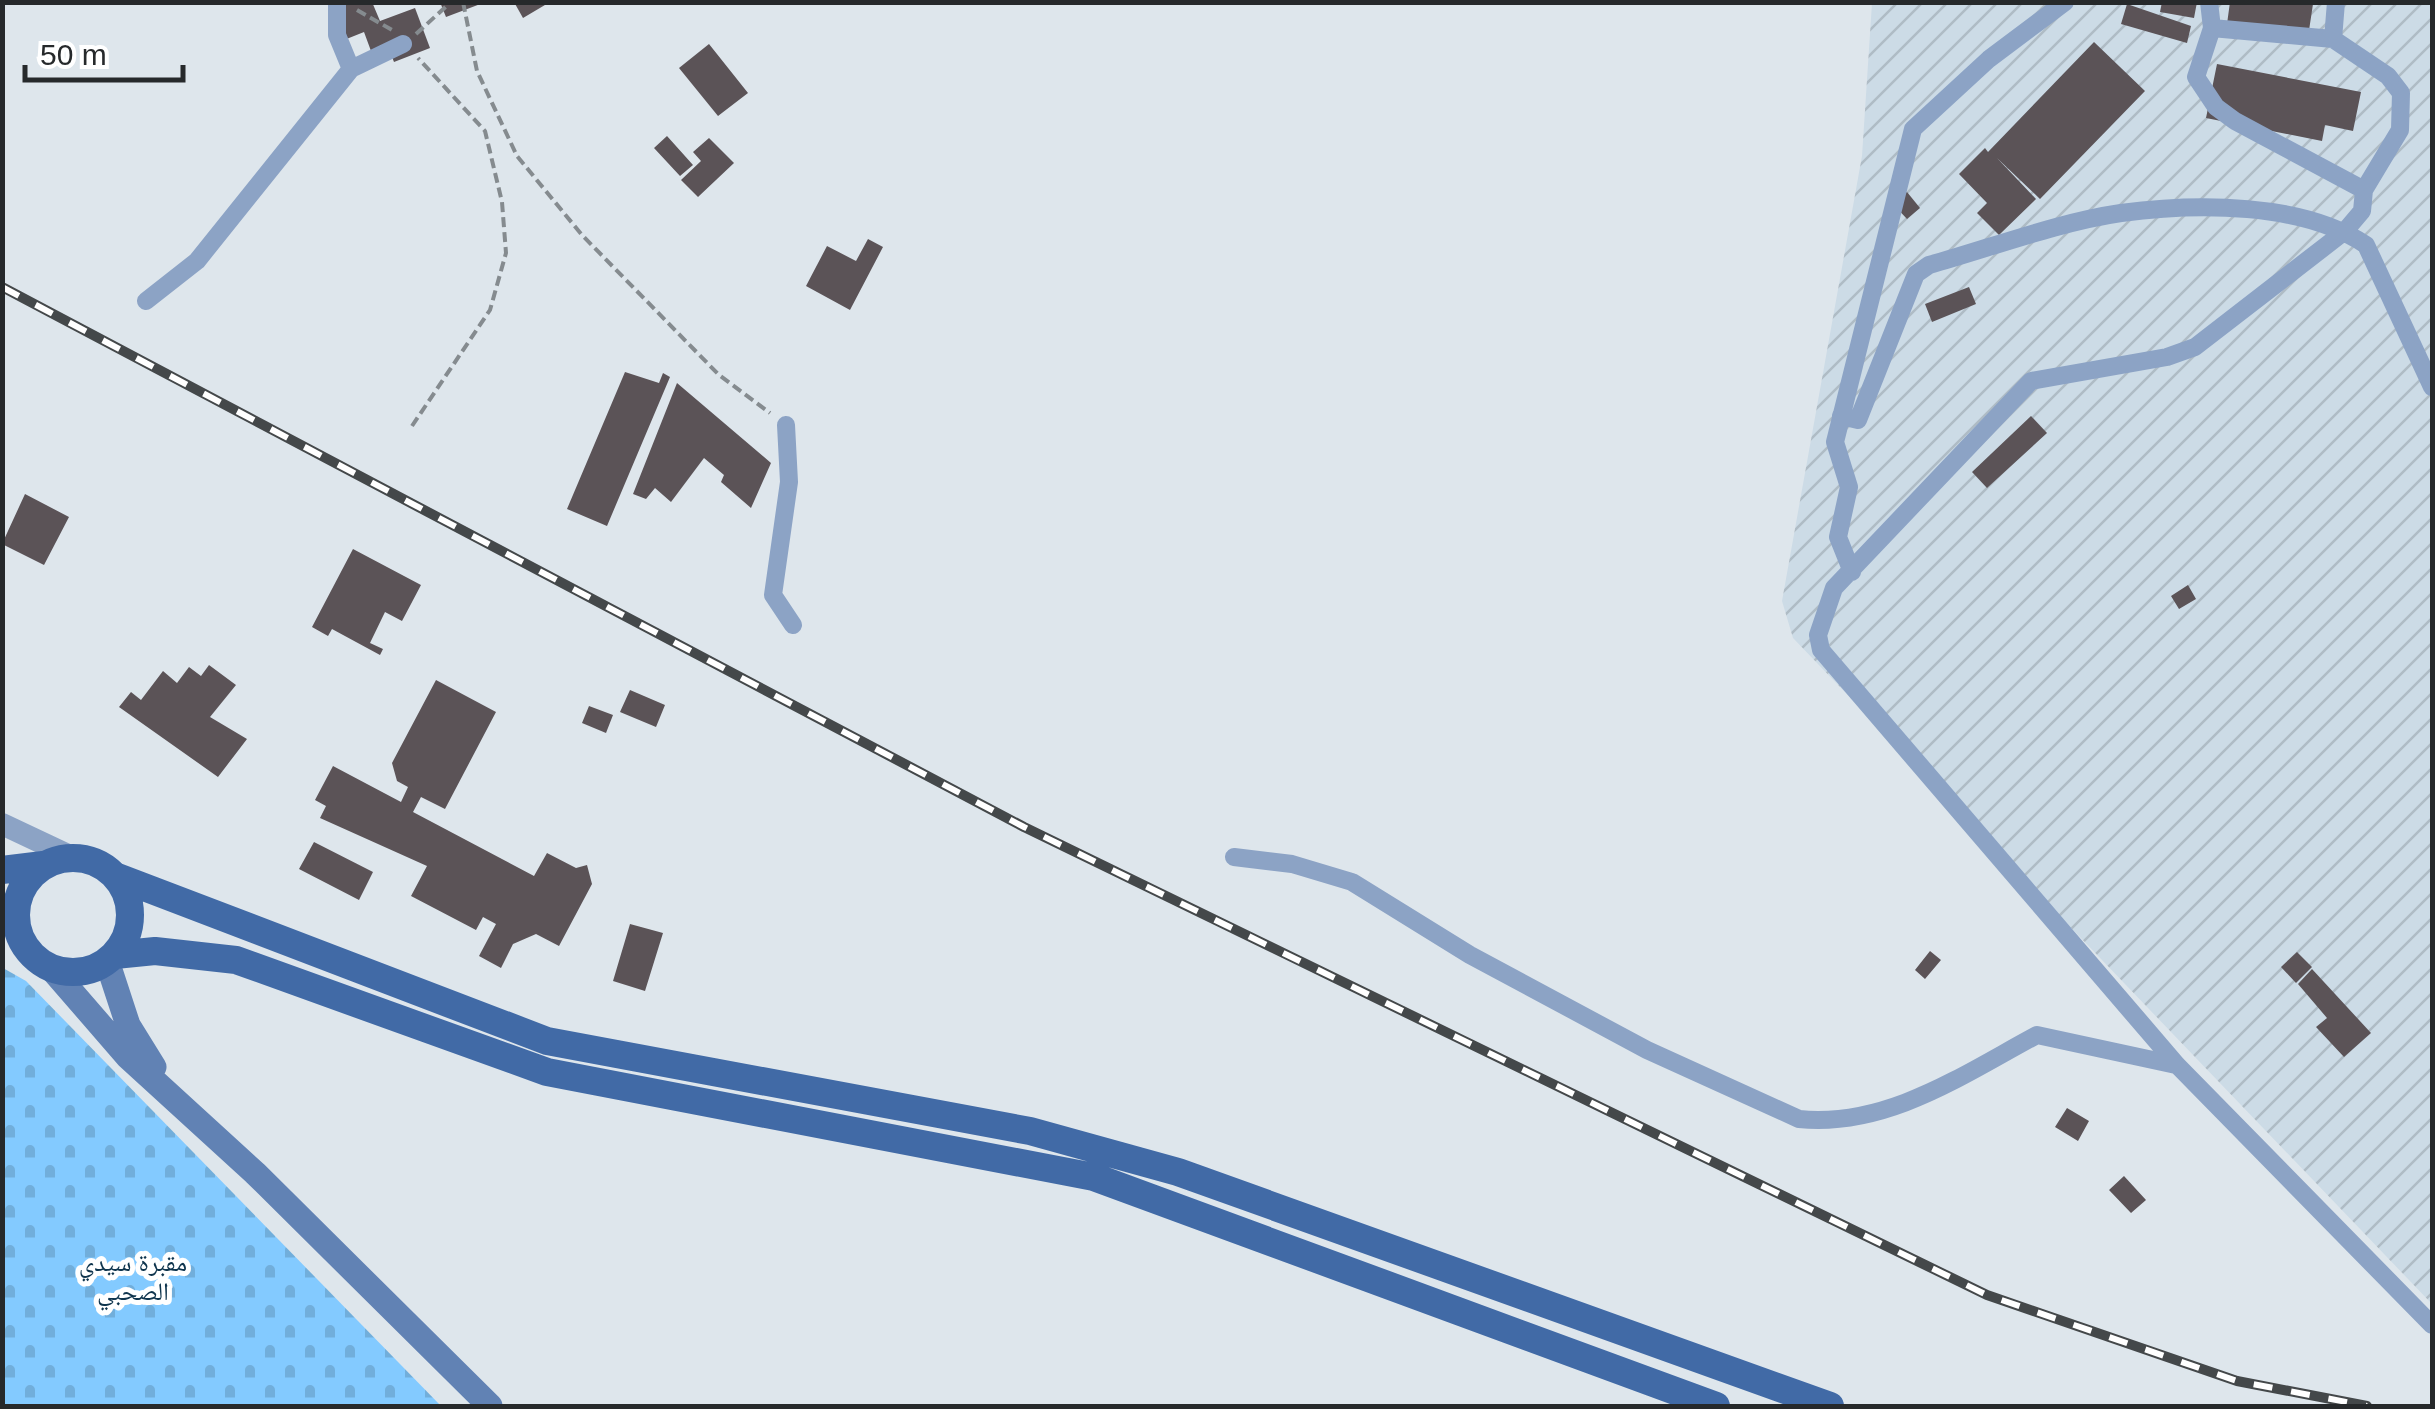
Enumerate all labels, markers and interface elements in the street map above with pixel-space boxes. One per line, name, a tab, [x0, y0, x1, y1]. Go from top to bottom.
scale bar	[25, 20, 182, 82]
text: 50 m	[40, 38, 107, 71]
park label: مقبرة سيدي الصحبي	[79, 1248, 187, 1311]

